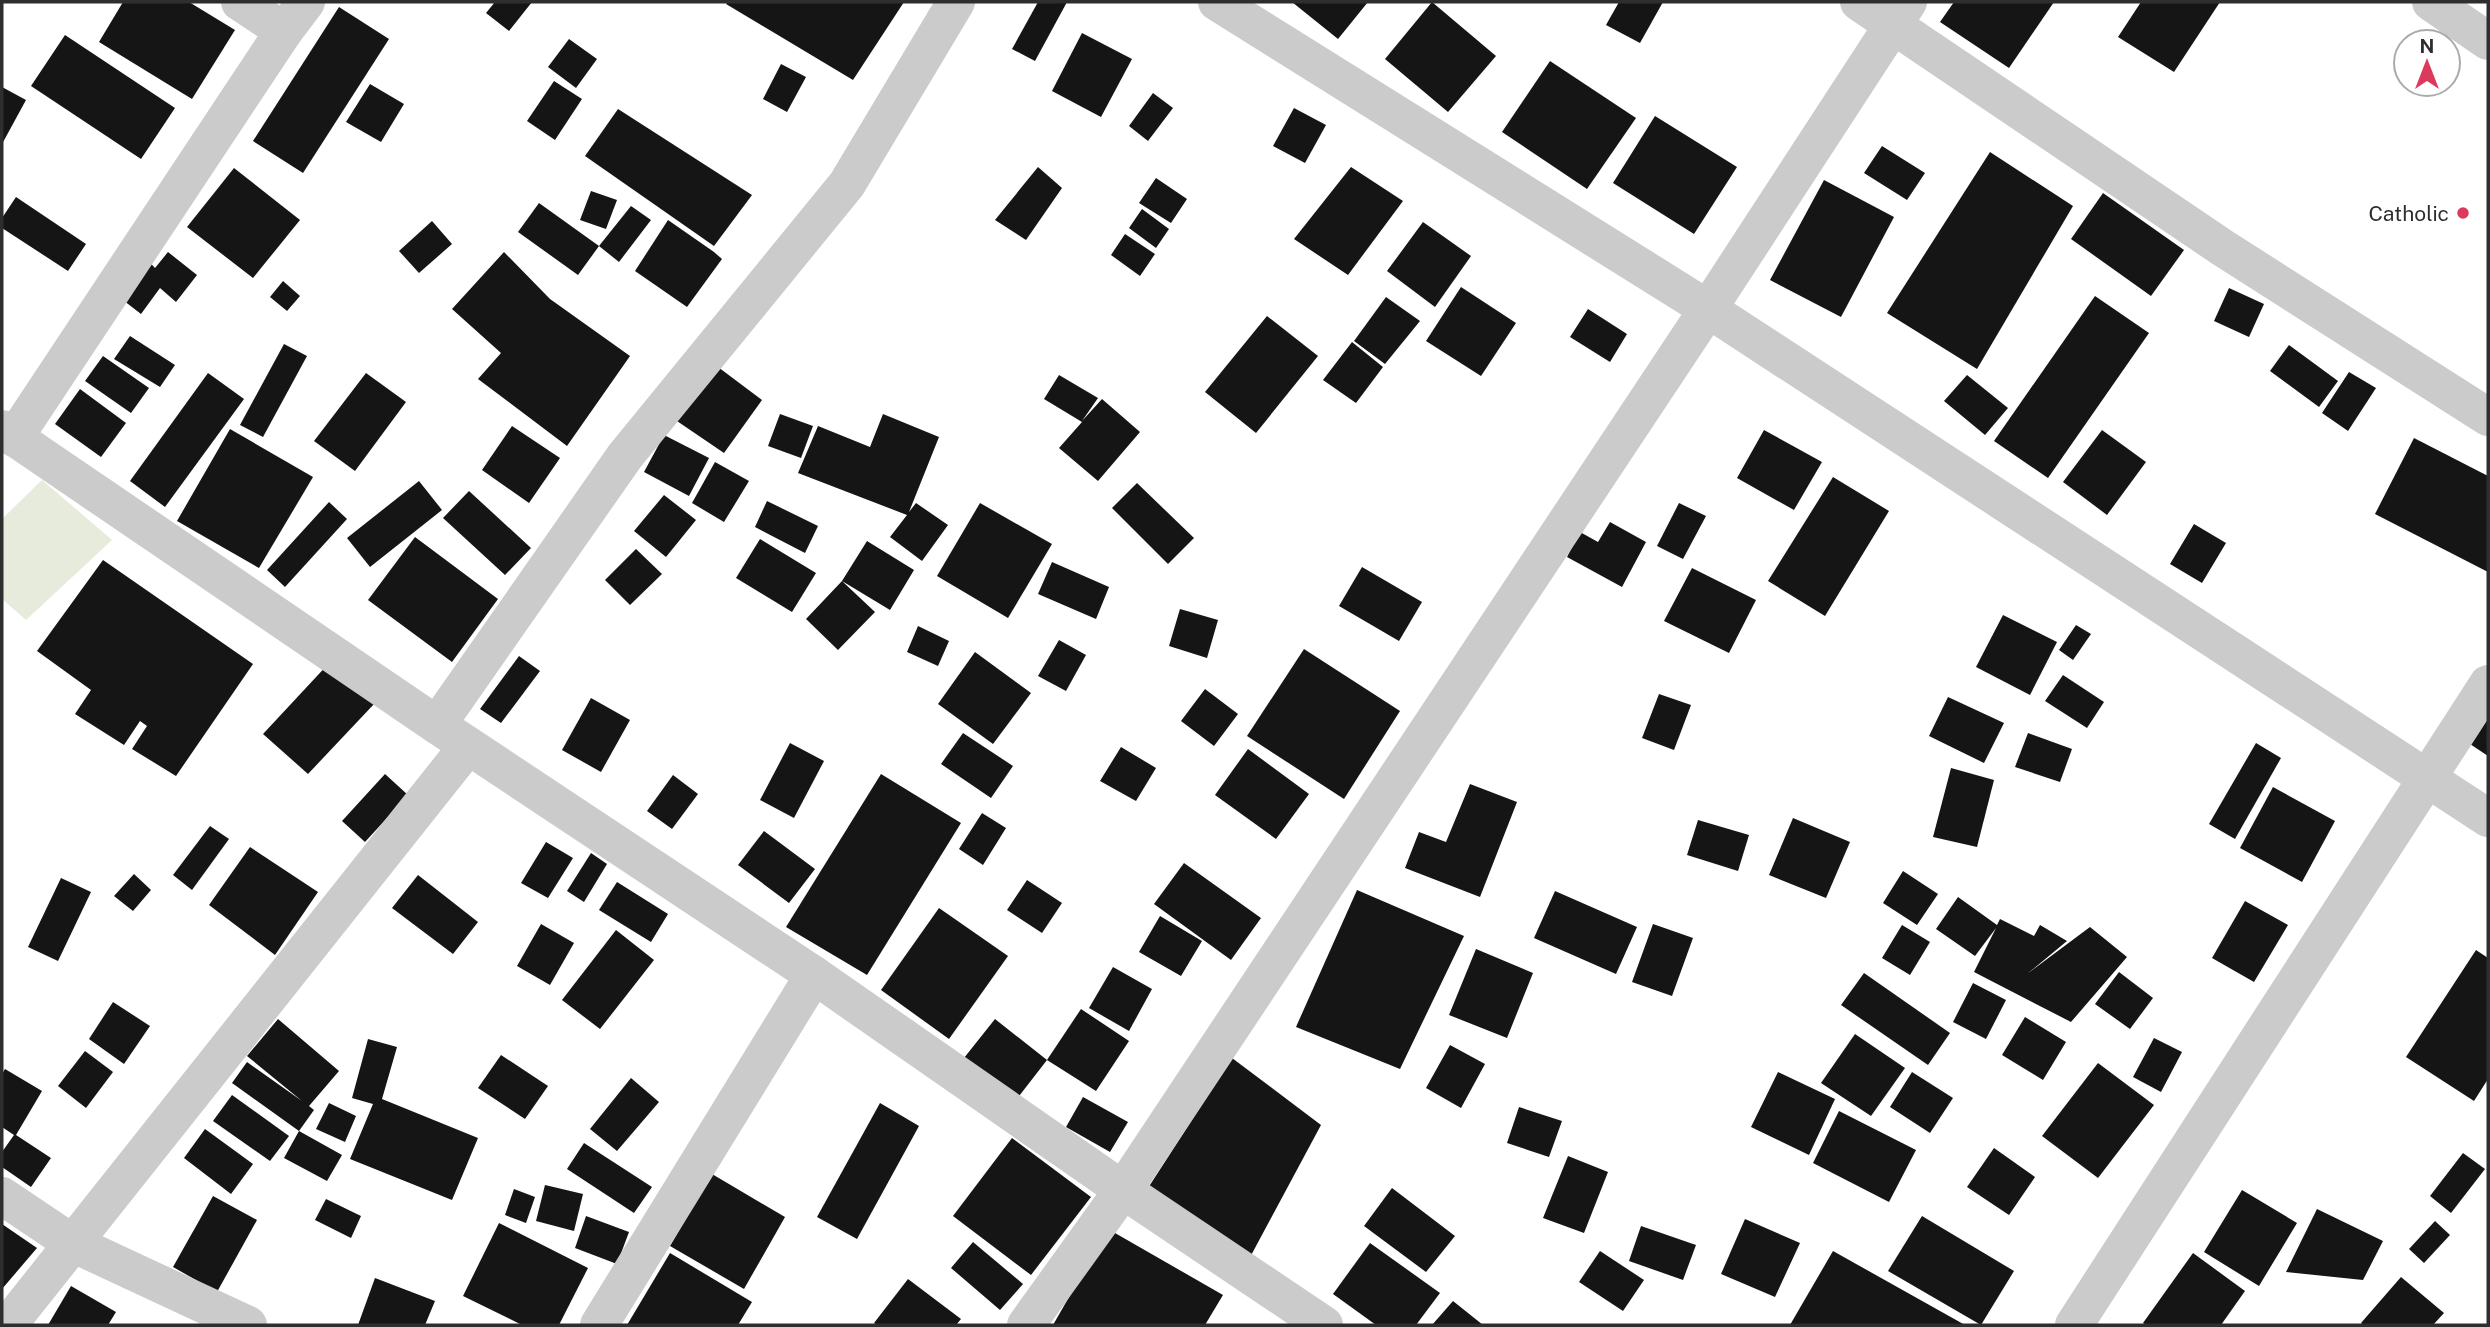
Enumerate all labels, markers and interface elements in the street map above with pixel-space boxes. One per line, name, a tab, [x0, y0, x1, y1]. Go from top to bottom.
north arrow	[2392, 28, 2462, 98]
text: N	[2420, 35, 2434, 57]
place label: Catholic	[2369, 201, 2449, 226]
marker: Catholic	[2455, 205, 2471, 221]

